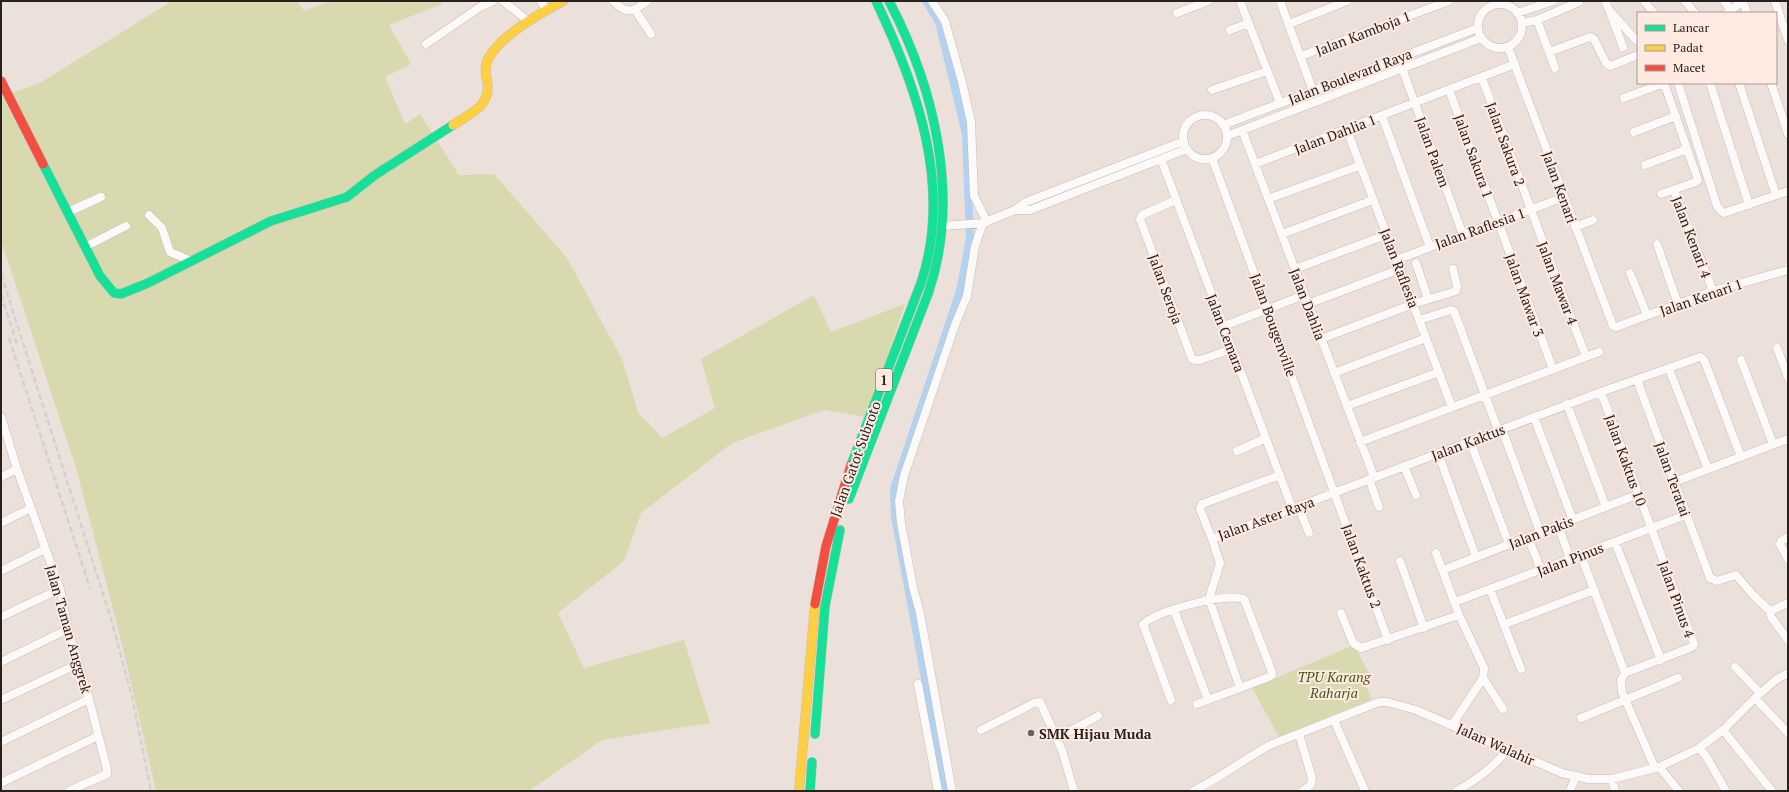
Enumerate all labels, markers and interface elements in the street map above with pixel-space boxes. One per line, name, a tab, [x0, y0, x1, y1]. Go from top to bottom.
street label: Jalan Kamboja 1	[1313, 6, 1413, 60]
legend	[1637, 12, 1777, 84]
text: Lancar	[1673, 20, 1709, 35]
text: Padat	[1673, 40, 1704, 55]
street label: Jalan Boulevard Raya	[1285, 44, 1415, 108]
text: Macet	[1673, 60, 1706, 75]
street label: Jalan Sakura 2	[1482, 99, 1530, 189]
street label: Jalan Dahlia 1	[1291, 110, 1379, 158]
street label: Jalan Sakura 1	[1450, 111, 1498, 201]
street label: Jalan Palem	[1411, 114, 1455, 190]
street label: Jalan Kenari	[1538, 148, 1582, 226]
street label: Jalan Kenari 4	[1668, 193, 1716, 281]
street label: Jalan Raflesia 1	[1432, 203, 1528, 253]
street label: Jalan Raflesia	[1376, 225, 1424, 311]
street label: Jalan Mawar 4	[1533, 239, 1583, 328]
street label: Jalan Seroja	[1144, 251, 1188, 327]
street label: Jalan Mawar 3	[1501, 251, 1549, 339]
street label: Jalan Dahlia	[1286, 265, 1330, 343]
street label: Jalan Bougenville	[1246, 271, 1302, 379]
street label: Jalan Kenari 1	[1657, 274, 1745, 320]
street label: Jalan Cemara	[1202, 291, 1250, 375]
road number: 1	[876, 369, 892, 391]
street label: Jalan Gatot Subroto	[825, 398, 885, 520]
street label: Jalan Kaktus 10	[1601, 412, 1651, 508]
street label: Jalan Kaktus	[1428, 419, 1508, 465]
street label: Jalan Teratai	[1651, 439, 1695, 519]
street label: Jalan Aster Raya	[1215, 492, 1317, 544]
street label: Jalan Pakis	[1506, 511, 1576, 553]
street label: Jalan Kaktus 2	[1338, 521, 1386, 611]
street label: Jalan Pinus	[1534, 538, 1606, 580]
street label: Jalan Pinus 4	[1654, 558, 1700, 641]
street label: Jalan Taman Anggrek	[42, 562, 97, 696]
park label: TPU Karang Raharja	[1297, 667, 1372, 702]
street label: Jalan Walahir	[1454, 718, 1538, 770]
place label: SMK Hijau Muda	[1039, 724, 1152, 743]
marker: SMK Hijau Muda	[1026, 728, 1036, 738]

